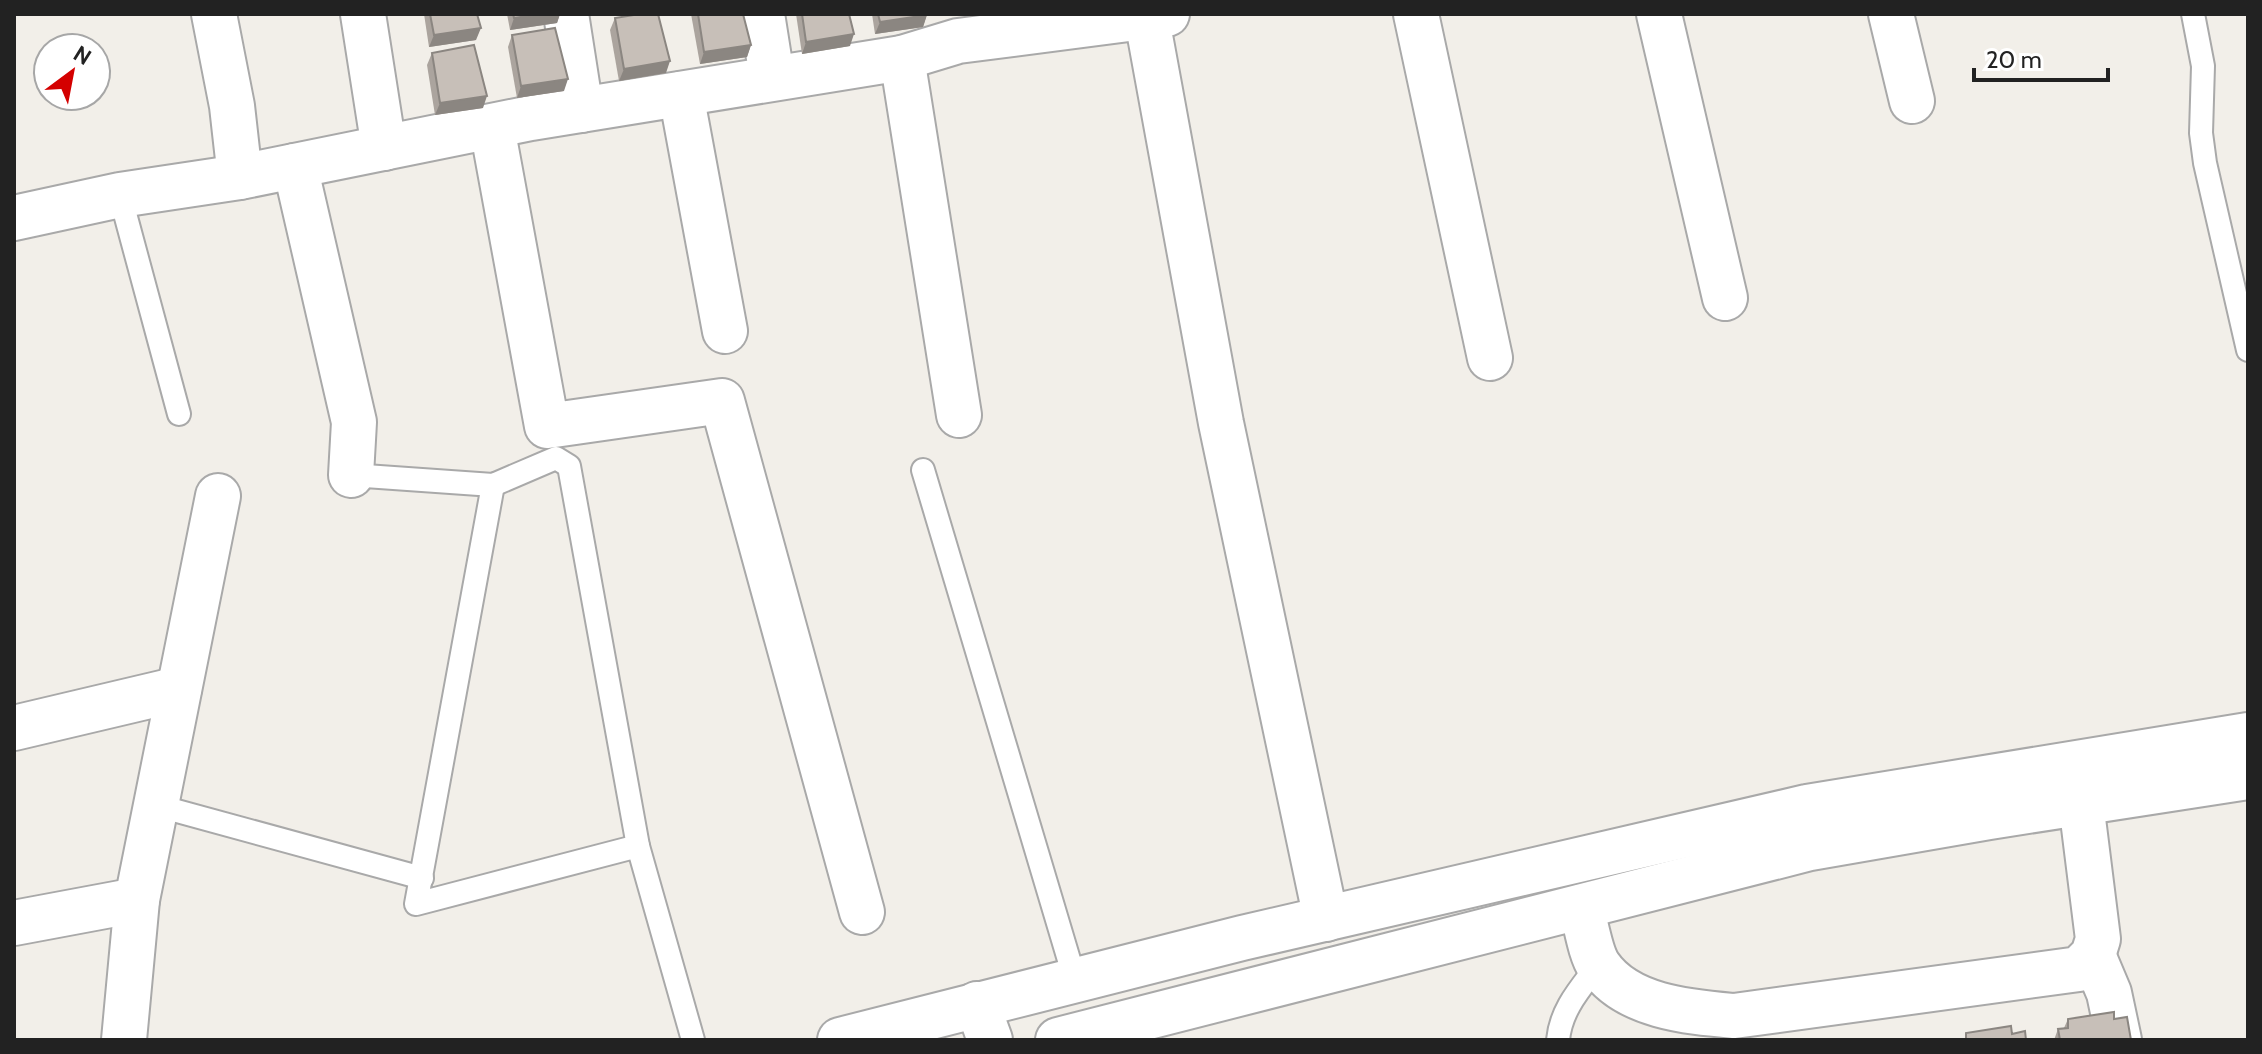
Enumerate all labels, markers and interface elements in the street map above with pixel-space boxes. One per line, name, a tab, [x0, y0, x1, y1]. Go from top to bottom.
north arrow	[32, 32, 112, 112]
scale bar	[1974, 32, 2108, 82]
text: N	[69, 40, 96, 71]
text: 20 m	[1986, 45, 2042, 74]

